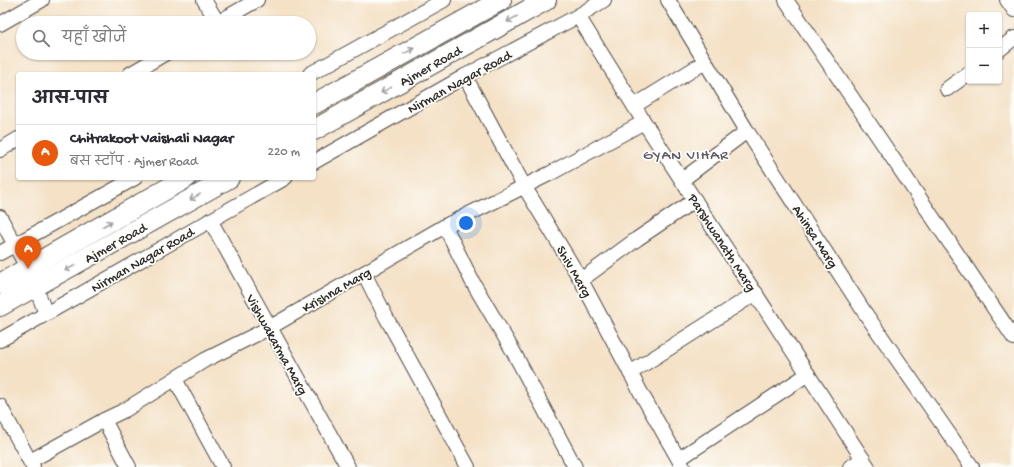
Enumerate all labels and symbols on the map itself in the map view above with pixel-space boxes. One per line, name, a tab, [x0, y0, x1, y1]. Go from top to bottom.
one-way arrow	[506, 16, 518, 23]
street label: Ajmer Road	[397, 42, 467, 91]
one-way arrow	[403, 47, 415, 55]
street label: Nirman Nagar Road	[405, 47, 517, 119]
one-way arrow	[380, 86, 392, 94]
district label: GYAN VIHAR	[643, 147, 729, 165]
street label: Parshwanath Marg	[682, 190, 759, 295]
one-way arrow	[190, 194, 202, 202]
street label: Ahinsa Marg	[787, 202, 841, 272]
your location	[456, 213, 476, 233]
street label: Ajmer Road	[82, 219, 152, 268]
one-way arrow	[101, 219, 113, 227]
street label: Nirman Nagar Road	[89, 224, 199, 298]
pin: A	[15, 236, 41, 269]
street label: Shiv Marg	[551, 243, 594, 301]
one-way arrow	[64, 264, 76, 272]
street label: Krishna Marg	[300, 265, 375, 318]
street label: Vishwakarma Marg	[241, 291, 311, 399]

